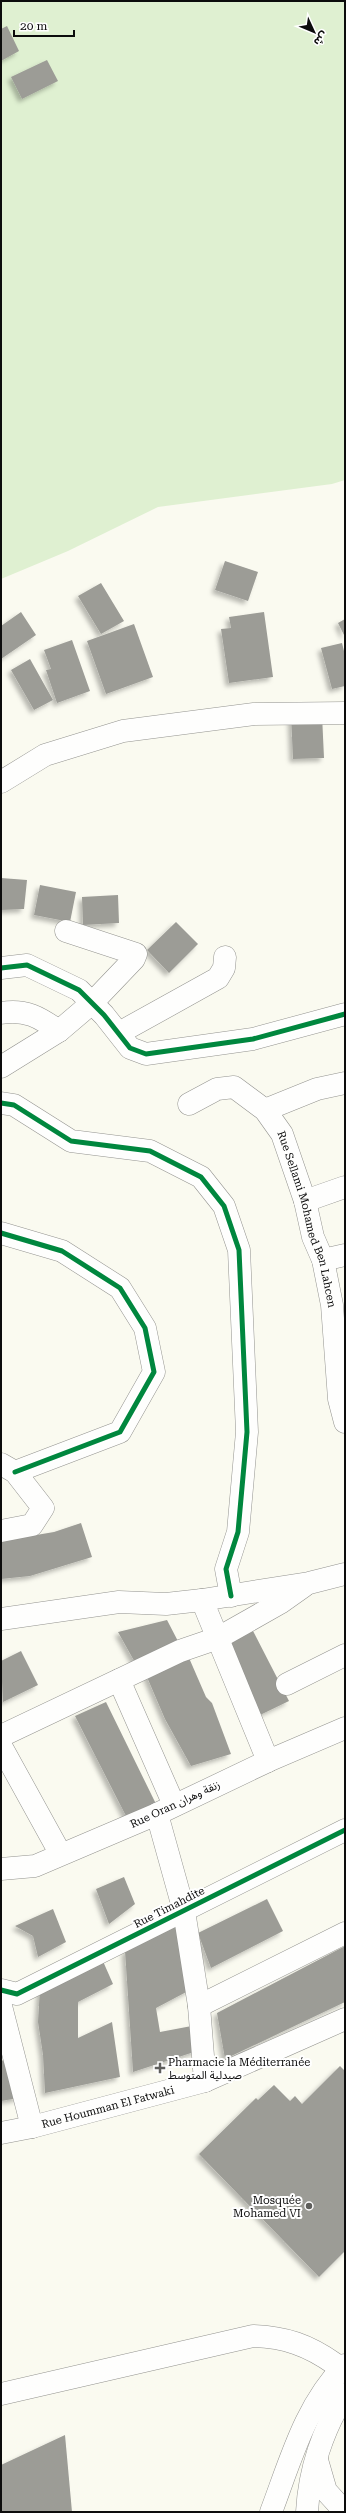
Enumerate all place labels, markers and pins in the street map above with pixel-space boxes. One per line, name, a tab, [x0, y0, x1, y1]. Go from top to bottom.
place label: Pharmacie la Méditerranée صيدلية المتوسط	[168, 2056, 310, 2082]
marker: Pharmacie la Méditerranée صيدلية المتوسط	[155, 2063, 165, 2073]
place label: Mosquée Mohamed VI	[233, 2194, 301, 2220]
marker: Mosquée Mohamed VI	[304, 2201, 314, 2211]

